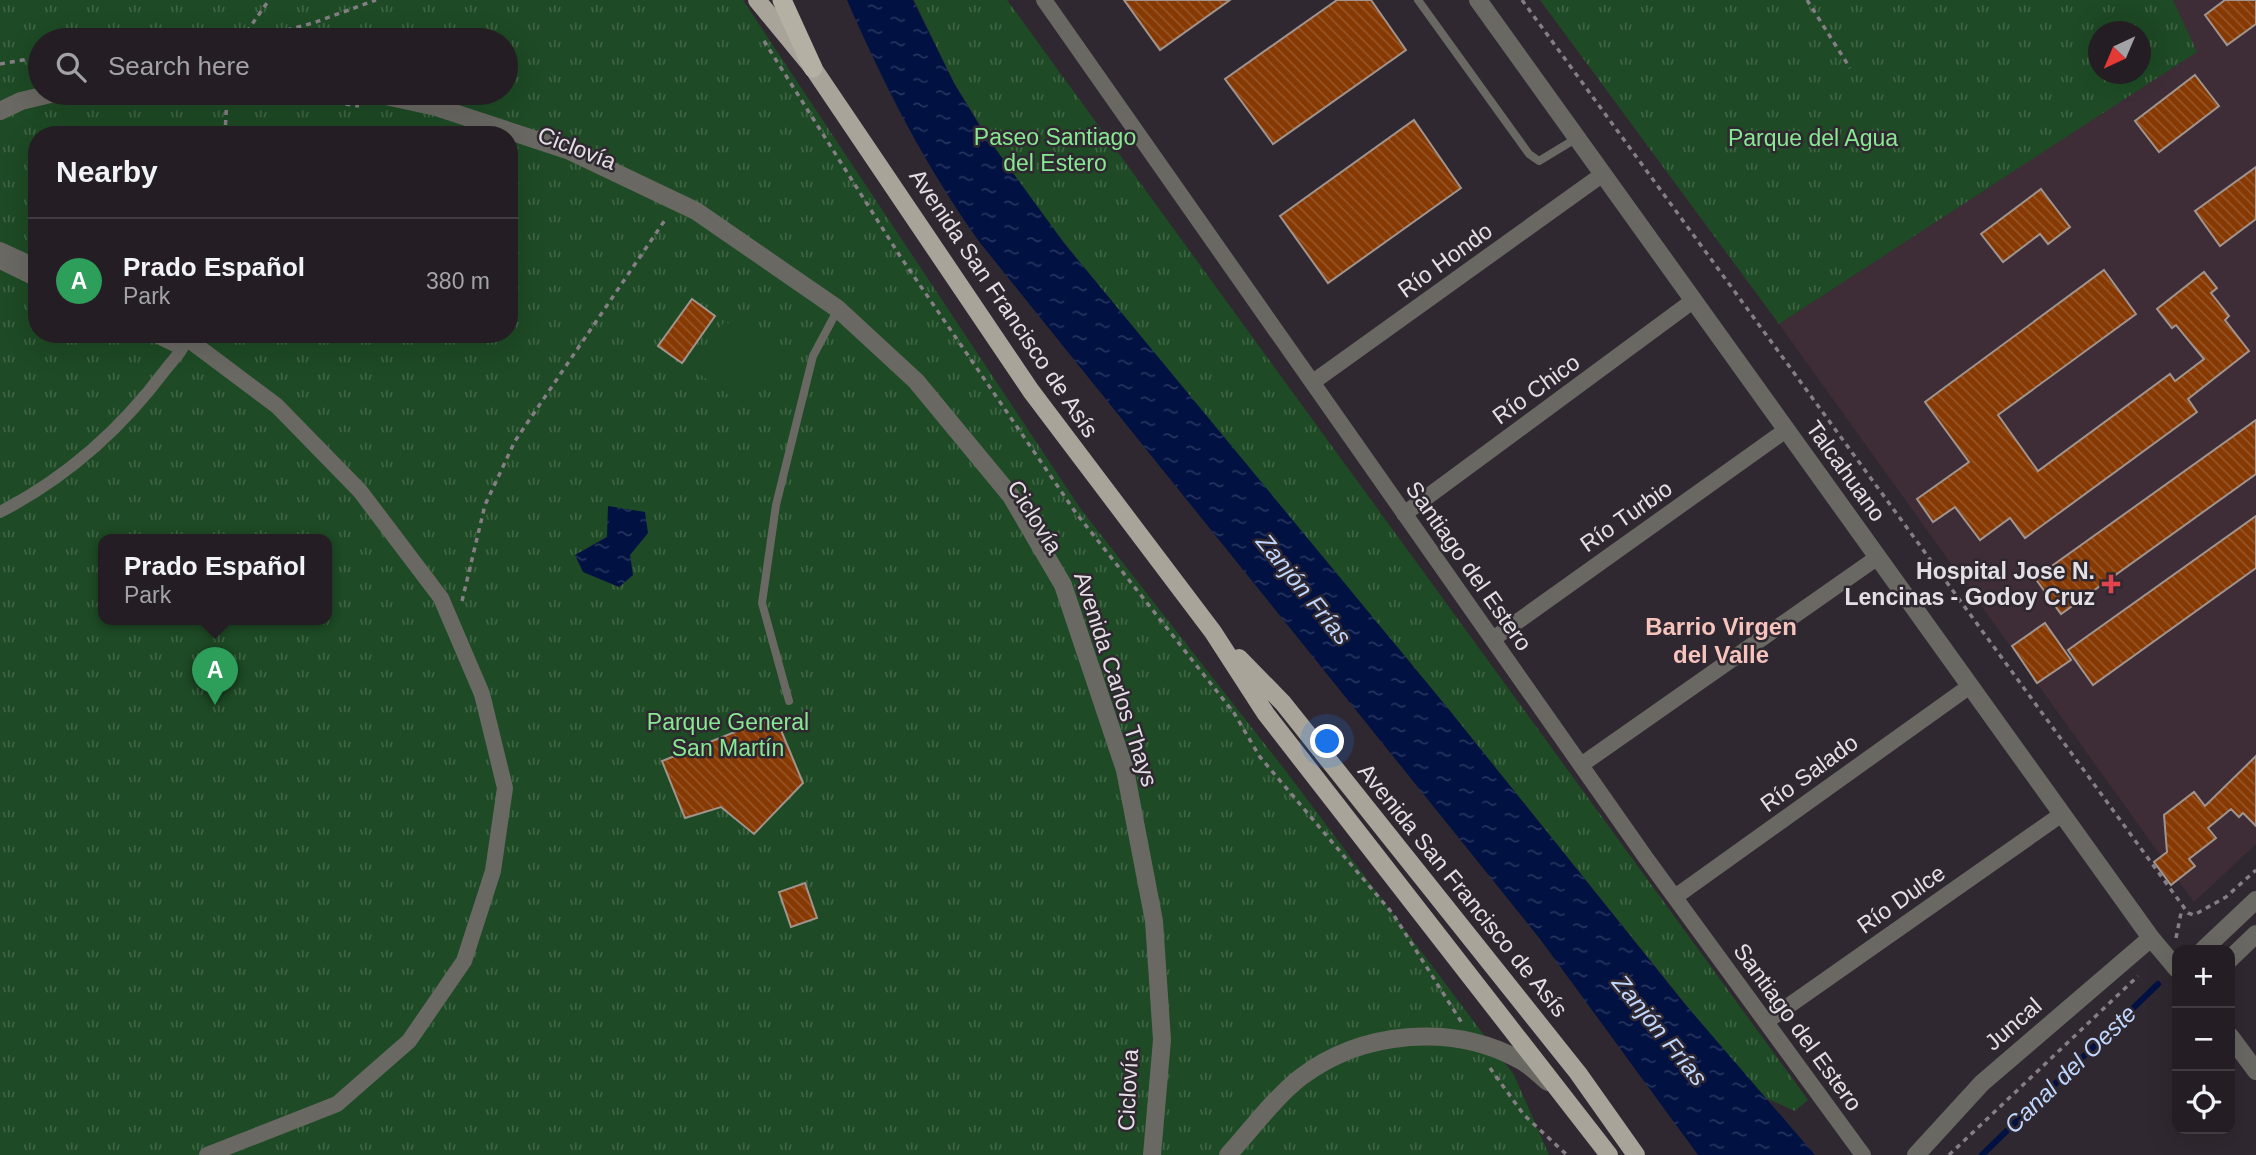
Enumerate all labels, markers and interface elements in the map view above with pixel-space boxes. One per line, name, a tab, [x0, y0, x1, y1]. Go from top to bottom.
north arrow	[2088, 21, 2151, 84]
search box	[28, 28, 518, 105]
icon: search	[52, 48, 90, 86]
text: Search here	[108, 51, 250, 81]
street label: Ciclovía	[534, 121, 620, 175]
park label: Paseo Santiago del Estero	[974, 124, 1136, 176]
park label: Parque del Agua	[1728, 125, 1898, 151]
text: Nearby	[56, 155, 158, 188]
street label: Avenida San Francisco de Asís	[904, 164, 1104, 442]
street label: Río Hondo	[1393, 217, 1497, 303]
text: Prado Español	[123, 252, 305, 282]
text: A	[71, 268, 87, 294]
text: 380 m	[426, 268, 490, 294]
text: Park	[123, 283, 170, 309]
street label: Río Chico	[1488, 349, 1584, 429]
street label: Talcahuano	[1801, 416, 1891, 526]
street label: Ciclovía	[1002, 475, 1068, 559]
street label: Río Turbio	[1575, 475, 1677, 557]
street label: Santiago del Estero	[1401, 476, 1537, 656]
water label: Zanjón Frías	[1250, 527, 1357, 650]
popup	[98, 534, 332, 625]
text: Prado Español	[124, 551, 306, 581]
place label: Hospital Jose N. Lencinas - Godoy Cruz	[1845, 558, 2095, 610]
street label: Avenida Carlos Thays	[1069, 568, 1163, 790]
marker: Hospital Jose N. Lencinas - Godoy Cruz	[2101, 574, 2121, 594]
text: Park	[124, 582, 171, 608]
district label: Barrio Virgen del Valle	[1645, 613, 1797, 668]
pin: A	[192, 647, 238, 705]
park label: Parque General San Martín	[647, 709, 809, 761]
your location	[1310, 724, 1344, 758]
street label: Río Salado	[1755, 729, 1863, 817]
street label: Avenida San Francisco de Asís	[1353, 758, 1573, 1022]
street label: Río Dulce	[1852, 859, 1950, 939]
street label: Santiago del Estero	[1728, 938, 1868, 1116]
map controls	[2172, 945, 2235, 1134]
button: +	[2172, 945, 2235, 1008]
water label: Zanjón Frías	[1606, 968, 1713, 1091]
street label: Juncal	[1979, 992, 2047, 1056]
water label: Canal del Oeste	[1999, 1000, 2141, 1138]
button: −	[2172, 1008, 2235, 1071]
street label: Ciclovía	[1113, 1048, 1143, 1132]
button: locate	[2172, 1071, 2235, 1134]

